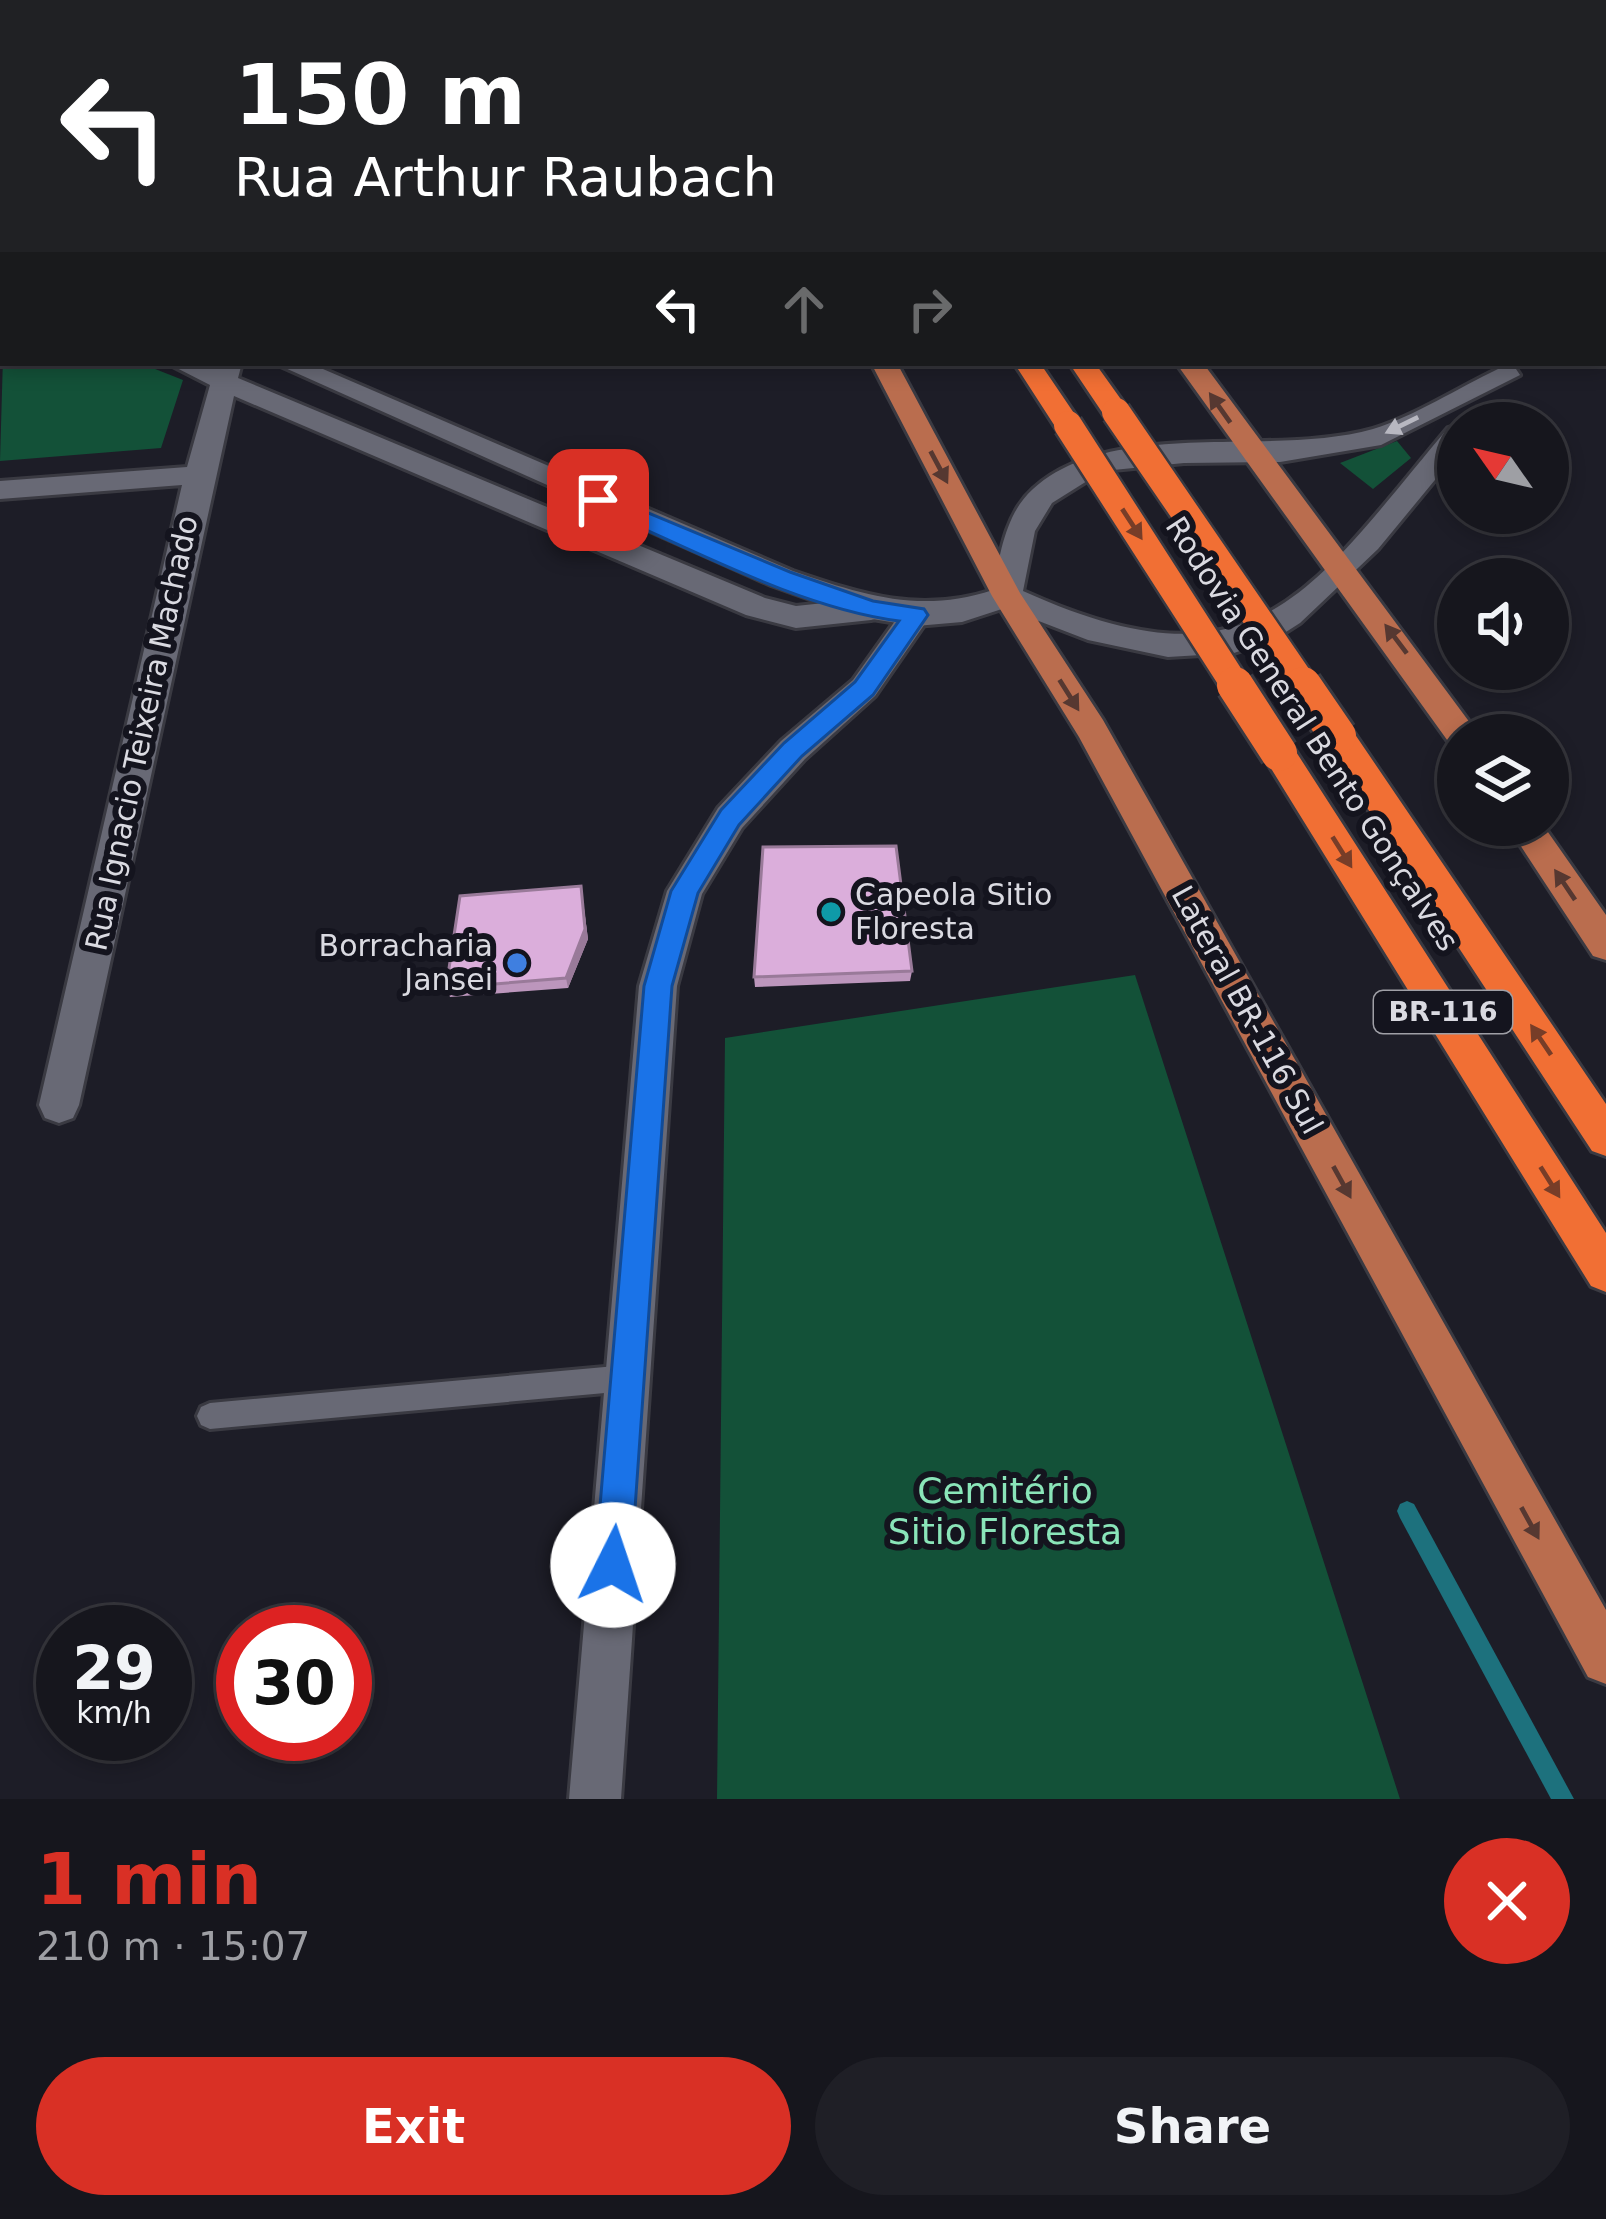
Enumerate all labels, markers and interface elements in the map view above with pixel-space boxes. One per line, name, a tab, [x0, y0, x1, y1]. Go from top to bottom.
text: 150 m	[234, 46, 526, 144]
icon: left	[36, 48, 192, 204]
text: Rua Arthur Raubach	[234, 146, 777, 209]
icon: left	[645, 276, 711, 342]
icon: ahead	[771, 276, 837, 342]
icon: right	[897, 276, 963, 342]
one-way arrow	[1209, 392, 1232, 424]
north arrow	[1437, 402, 1569, 534]
map controls	[1437, 402, 1569, 846]
one-way arrow	[1384, 415, 1419, 435]
pin	[547, 449, 649, 551]
one-way arrow	[928, 449, 948, 484]
icon: arrive	[565, 467, 631, 533]
one-way arrow	[1120, 507, 1142, 540]
street label: Rodovia General Bento Gonçalves	[1159, 510, 1466, 957]
street label: Rua Ignacio Teixeira Machado	[78, 512, 205, 954]
button: sound	[1437, 558, 1569, 690]
one-way arrow	[1384, 623, 1408, 655]
one-way arrow	[1058, 678, 1079, 712]
button: layers	[1437, 714, 1569, 846]
one-way arrow	[1330, 836, 1352, 868]
one-way arrow	[1554, 869, 1577, 902]
place label: Capeola Sitio Floresta	[855, 877, 1052, 946]
street label: Lateral BR-116 Sul	[1165, 880, 1330, 1140]
marker: Capeola Sitio Floresta	[818, 899, 844, 925]
place label: Borracharia Jansei	[319, 928, 493, 997]
marker: Borracharia Jansei	[504, 950, 530, 976]
road number: BR-116	[1374, 991, 1512, 1033]
one-way arrow	[1530, 1024, 1553, 1057]
one-way arrow	[1330, 1165, 1351, 1198]
one-way arrow	[1538, 1165, 1560, 1198]
park label: Cemitério Sitio Floresta	[888, 1470, 1122, 1552]
position arrow	[550, 1502, 676, 1628]
one-way arrow	[1519, 1506, 1540, 1540]
speed limit sign: 30	[216, 1605, 372, 1761]
text: 29	[72, 1633, 156, 1703]
text: km/h	[76, 1695, 152, 1730]
text: 1 min	[36, 1837, 262, 1921]
button: close	[1444, 1838, 1570, 1964]
text: 210 m · 15:07	[36, 1924, 310, 1969]
button: Exit	[36, 2057, 791, 2195]
button: Share	[815, 2057, 1570, 2195]

